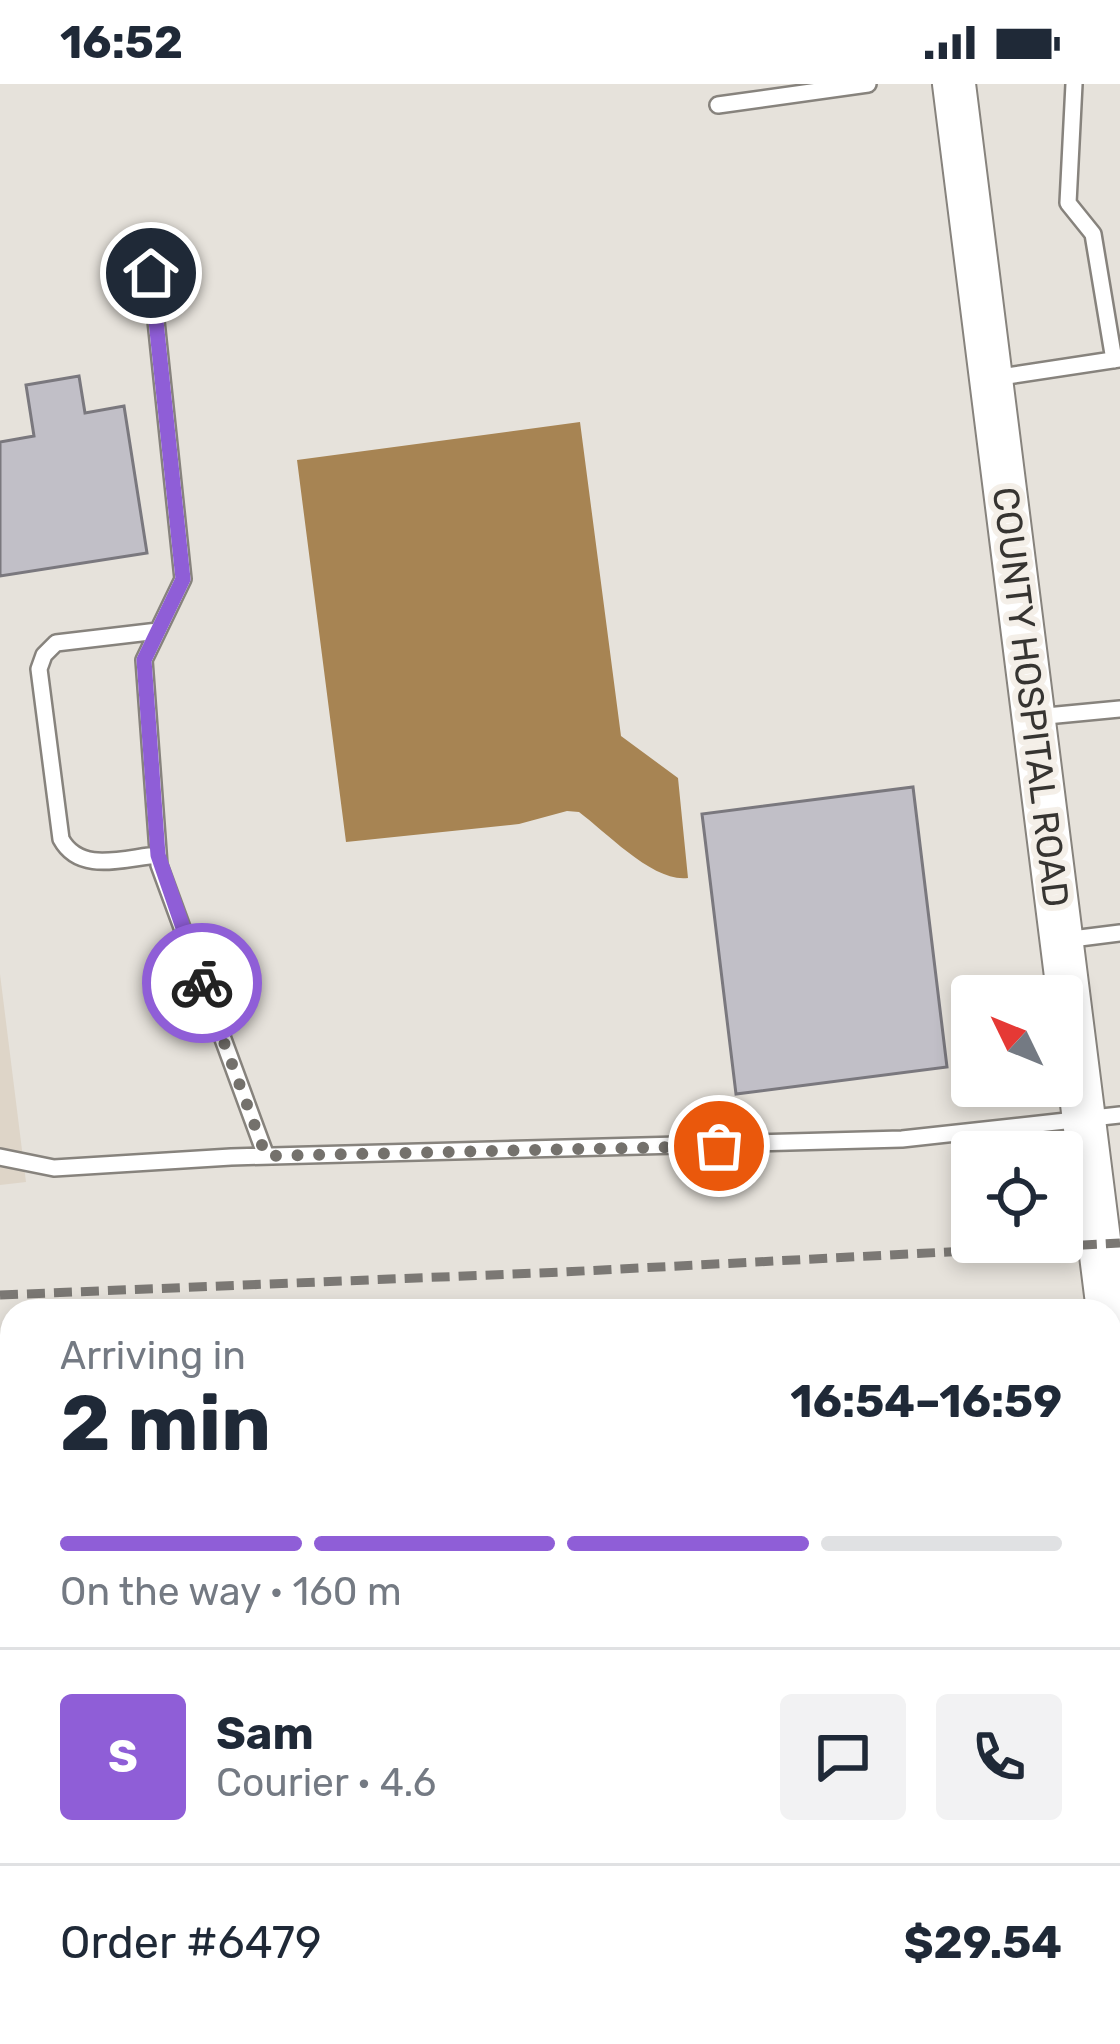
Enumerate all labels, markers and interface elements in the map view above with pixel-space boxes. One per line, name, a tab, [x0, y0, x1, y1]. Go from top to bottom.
text: 16:52	[60, 16, 183, 69]
pin	[100, 222, 202, 324]
icon: home	[118, 240, 184, 306]
street label: COUNTY HOSPITAL ROAD	[984, 485, 1078, 909]
courier	[142, 923, 262, 1043]
icon: bike	[169, 950, 235, 1016]
north arrow	[951, 975, 1083, 1107]
map controls	[951, 975, 1083, 1263]
pin	[668, 1095, 770, 1197]
icon: bag	[686, 1113, 752, 1179]
button: locate	[951, 1131, 1083, 1263]
text: Arriving in	[60, 1333, 246, 1379]
text: 16:54–16:59	[790, 1375, 1062, 1428]
text: 2 min	[60, 1377, 271, 1470]
text: On the way · 160 m	[60, 1569, 402, 1615]
button: chat	[780, 1694, 906, 1820]
button: phone	[936, 1694, 1062, 1820]
text: Sam	[216, 1707, 314, 1760]
text: S	[108, 1730, 138, 1783]
text: Courier · 4.6	[216, 1760, 436, 1806]
text: Order #6479	[60, 1916, 322, 1969]
text: $29.54	[904, 1916, 1062, 1969]

